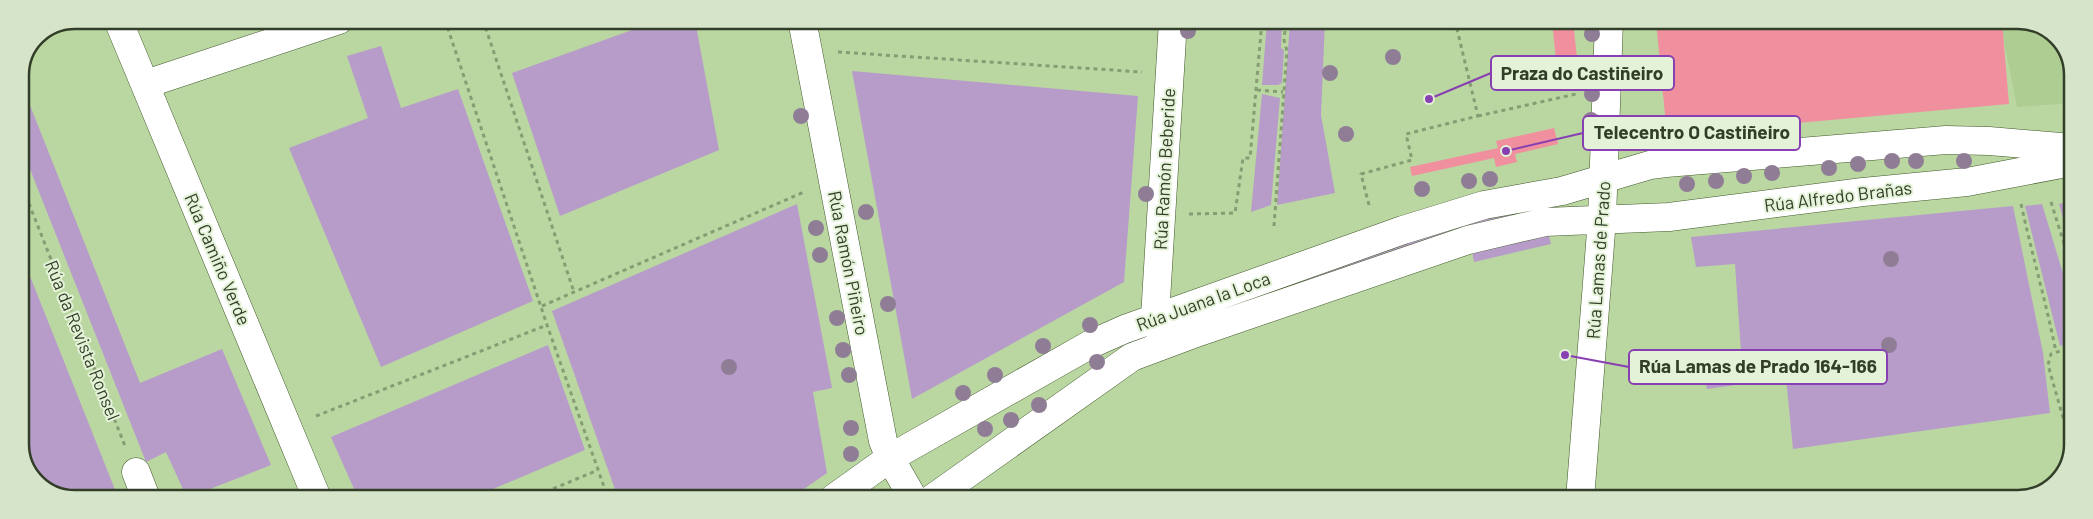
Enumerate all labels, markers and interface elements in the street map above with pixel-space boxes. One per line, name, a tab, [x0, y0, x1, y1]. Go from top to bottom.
callout: Praza do Castiñeiro	[1491, 56, 1674, 90]
text: Praza do Castiñeiro	[1501, 61, 1663, 84]
street label: Rúa Ramón Beberide	[1149, 87, 1179, 251]
callout: Telecentro O Castiñeiro	[1583, 116, 1800, 150]
text: Telecentro O Castiñeiro	[1594, 120, 1790, 143]
street label: Rúa Alfredo Brañas	[1763, 176, 1913, 216]
street label: Rúa Lamas de Prado	[1582, 180, 1614, 340]
street label: Rúa Ramón Piñeiro	[824, 189, 874, 337]
street label: Rúa Camiño Verde	[180, 190, 256, 328]
street label: Rúa da Revista Ronsel	[41, 257, 125, 423]
street label: Rúa Juana la Loca	[1133, 267, 1273, 335]
callout: Rúa Lamas de Prado 164-166	[1629, 350, 1887, 384]
text: Rúa Lamas de Prado 164-166	[1639, 354, 1877, 377]

